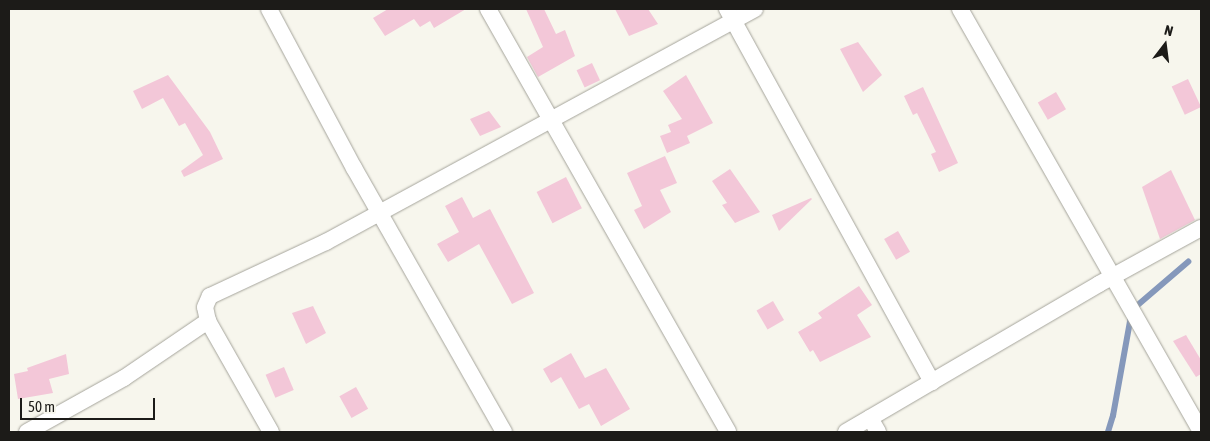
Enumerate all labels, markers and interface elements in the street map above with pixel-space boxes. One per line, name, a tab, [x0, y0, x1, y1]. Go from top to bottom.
north arrow	[1140, 20, 1190, 70]
text: N	[1163, 22, 1175, 39]
scale bar	[22, 388, 158, 420]
text: 50 m	[28, 398, 55, 415]

